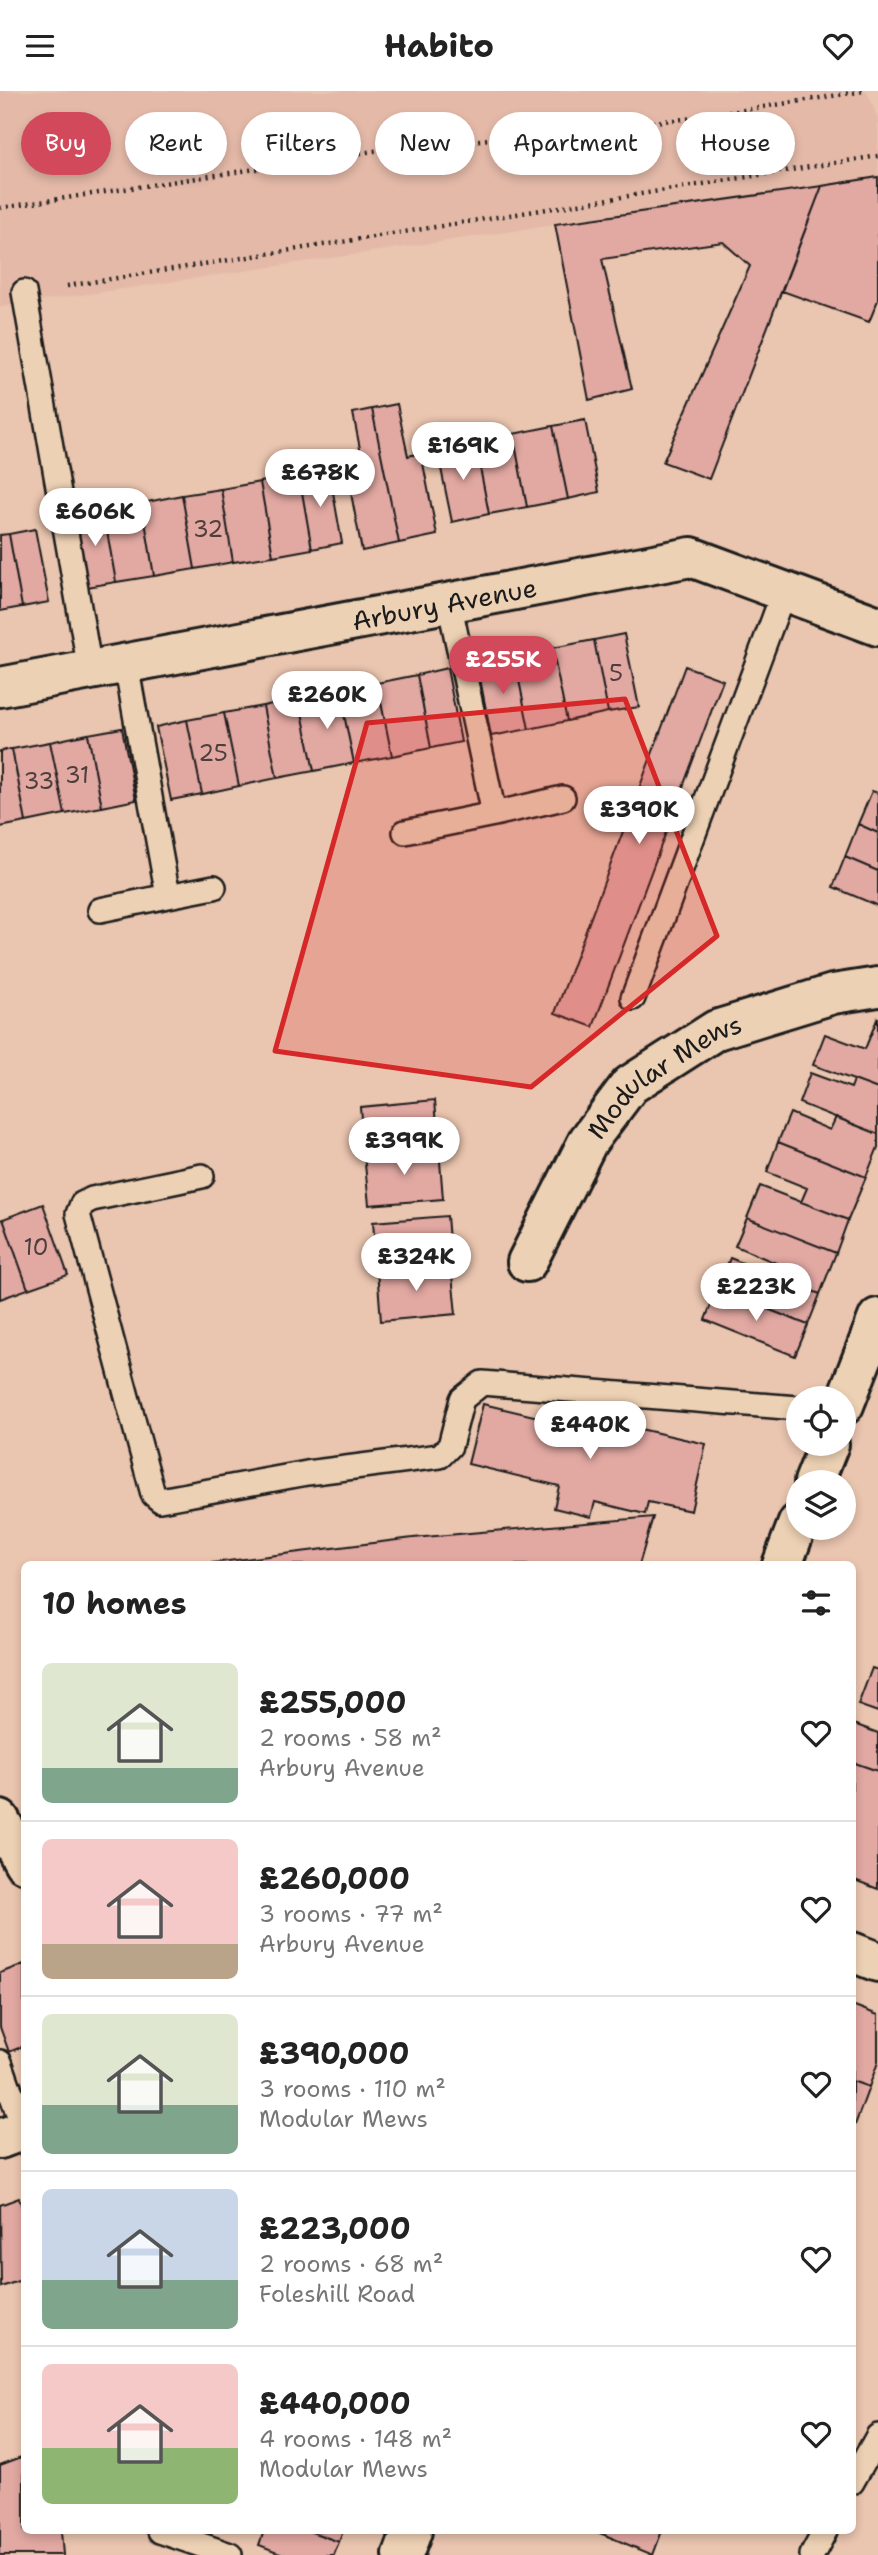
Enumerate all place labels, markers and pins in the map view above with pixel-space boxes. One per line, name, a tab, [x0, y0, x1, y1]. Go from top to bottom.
pin: £169K	[414, 423, 512, 482]
pin: £678K	[271, 449, 369, 509]
pin: £606K	[46, 489, 144, 548]
pin: £255K	[454, 637, 552, 696]
pin: £260K	[278, 671, 376, 731]
pin: £390K	[590, 787, 688, 846]
pin: £399K	[355, 1117, 453, 1177]
pin: £324K	[367, 1233, 465, 1293]
pin: £223K	[707, 1263, 805, 1323]
pin: £440K	[541, 1401, 639, 1461]

